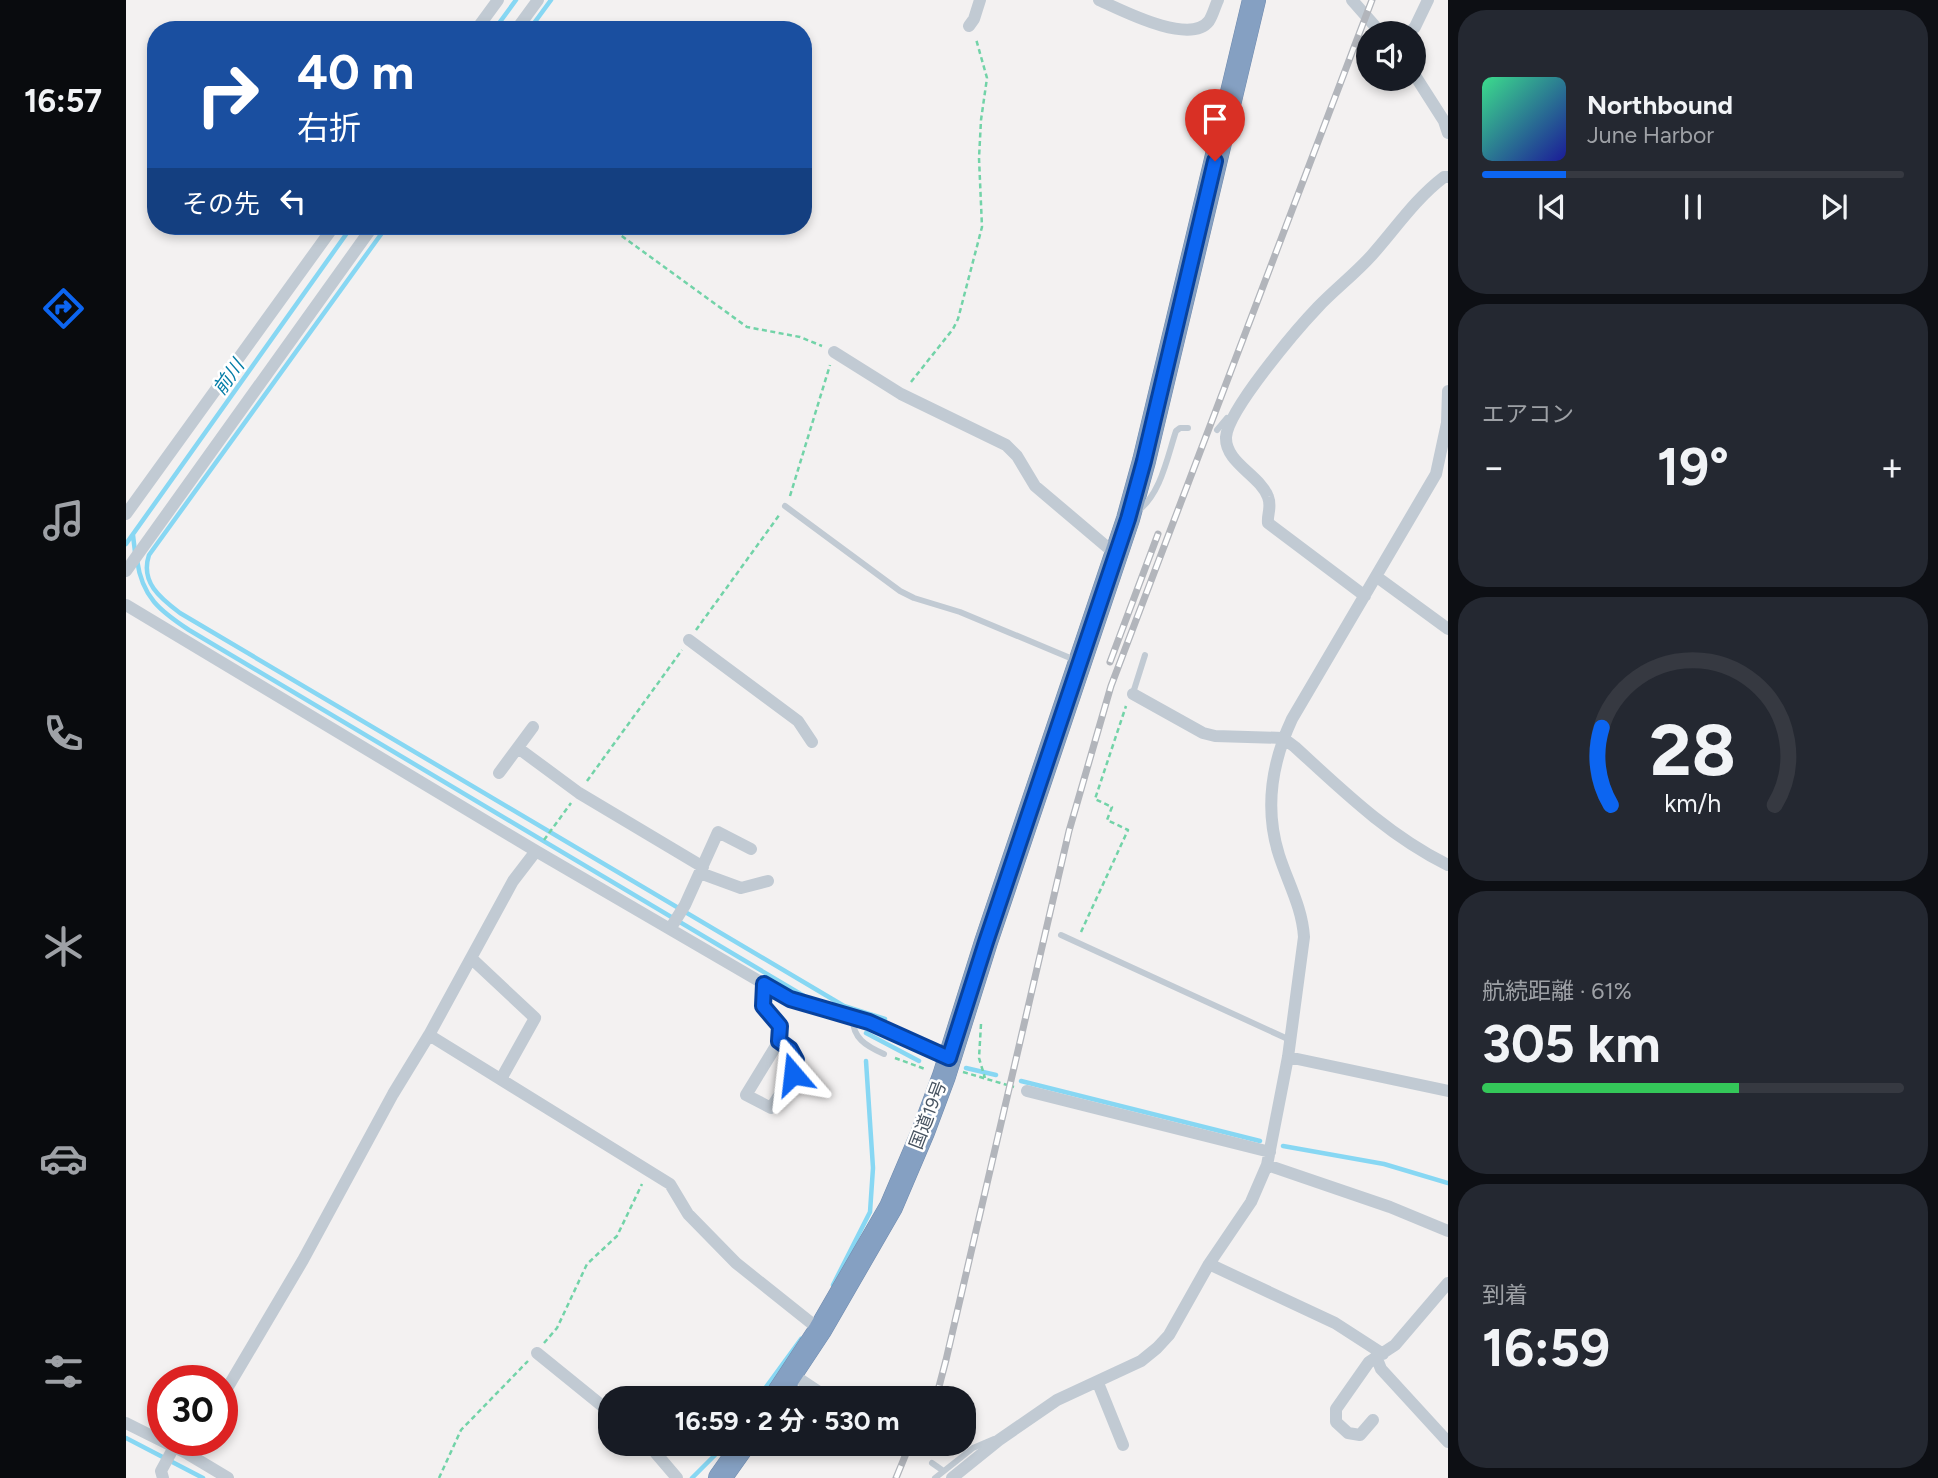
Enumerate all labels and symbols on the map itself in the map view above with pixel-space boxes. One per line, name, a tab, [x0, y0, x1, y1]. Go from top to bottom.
pin	[1185, 89, 1245, 161]
water label: 前川	[208, 353, 250, 399]
position arrow	[756, 1037, 830, 1111]
street label: 国道19号	[905, 1078, 951, 1152]
speed limit sign: 30	[147, 1365, 238, 1456]

